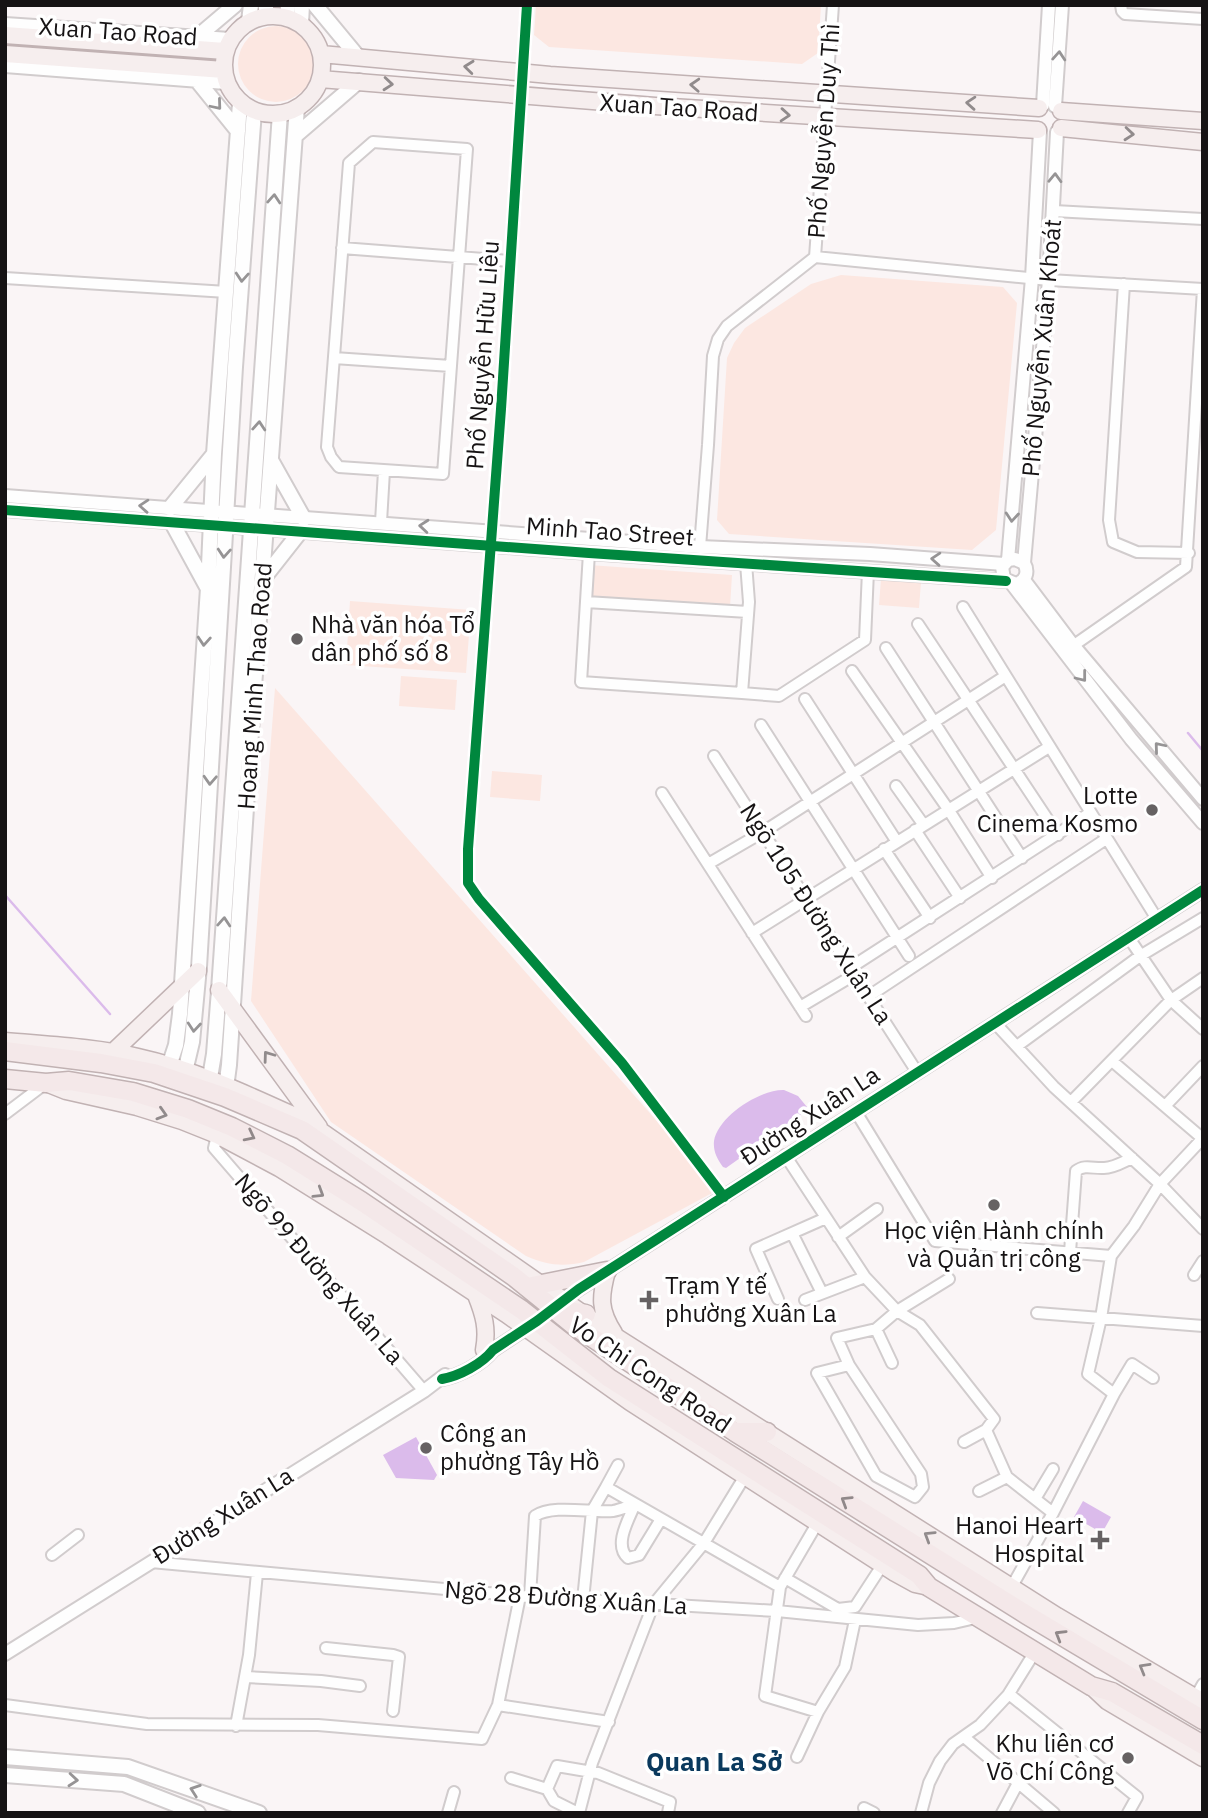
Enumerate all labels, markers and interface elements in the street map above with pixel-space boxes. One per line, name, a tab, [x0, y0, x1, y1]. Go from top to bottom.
street label: Xuan Tao Road	[37, 9, 199, 53]
street label: Phố Nguyễn Duy Thì	[800, 22, 846, 240]
one-way arrow	[1051, 50, 1066, 61]
one-way arrow	[463, 60, 474, 75]
one-way arrow	[382, 76, 393, 91]
one-way arrow	[690, 78, 701, 93]
street label: Xuan Tao Road	[598, 85, 760, 129]
one-way arrow	[966, 95, 977, 110]
one-way arrow	[209, 97, 221, 110]
one-way arrow	[780, 107, 791, 122]
one-way arrow	[1123, 127, 1134, 142]
one-way arrow	[1048, 172, 1063, 183]
one-way arrow	[267, 194, 282, 205]
street label: Phố Nguyễn Xuân Khoát	[1014, 218, 1068, 478]
street label: Phố Nguyễn Hữu Liêu	[458, 239, 506, 471]
one-way arrow	[235, 272, 250, 283]
one-way arrow	[251, 421, 266, 432]
one-way arrow	[138, 499, 149, 514]
street label: Minh Tao Street	[525, 509, 695, 553]
one-way arrow	[1005, 512, 1020, 523]
one-way arrow	[418, 519, 429, 534]
one-way arrow	[217, 548, 232, 559]
one-way arrow	[930, 552, 941, 567]
street label: Hoang Minh Thao Road	[229, 561, 279, 811]
place label: Nhà văn hóa Tổ dân phố số 8	[311, 608, 475, 668]
marker: Nhà văn hóa Tổ dân phố số 8	[289, 631, 305, 647]
one-way arrow	[197, 636, 212, 647]
one-way arrow	[1074, 669, 1087, 682]
one-way arrow	[1155, 742, 1167, 755]
one-way arrow	[202, 775, 217, 786]
place label: Lotte Cinema Kosmo	[977, 779, 1138, 839]
street label: Ngõ 105 Đường Xuân La	[733, 797, 901, 1030]
marker: Lotte Cinema Kosmo	[1144, 802, 1160, 818]
one-way arrow	[216, 916, 231, 927]
one-way arrow	[187, 1022, 202, 1033]
one-way arrow	[264, 1051, 276, 1064]
street label: Đường Xuân La	[734, 1058, 886, 1172]
one-way arrow	[155, 1106, 167, 1121]
one-way arrow	[243, 1128, 255, 1141]
street label: Ngõ 99 Đường Xuân La	[228, 1166, 412, 1371]
one-way arrow	[312, 1184, 325, 1197]
marker: Học viện Hành chính và Quản trị công	[986, 1197, 1002, 1213]
place label: Học viện Hành chính và Quản trị công	[884, 1214, 1104, 1274]
place label: Trạm Y tế phường Xuân La	[665, 1269, 837, 1329]
marker: Trạm Y tế phường Xuân La	[639, 1290, 659, 1310]
street label: Vo Chi Cong Road	[563, 1308, 738, 1440]
place label: Công an phường Tây Hồ	[440, 1417, 599, 1477]
marker: Công an phường Tây Hồ	[418, 1440, 434, 1456]
street label: Đường Xuân La	[146, 1459, 299, 1571]
one-way arrow	[841, 1497, 854, 1510]
place label: Hanoi Heart Hospital	[955, 1509, 1084, 1569]
marker: Hanoi Heart Hospital	[1090, 1530, 1110, 1550]
one-way arrow	[924, 1531, 937, 1544]
street label: Ngõ 28 Đường Xuân La	[444, 1573, 689, 1621]
one-way arrow	[1054, 1630, 1067, 1643]
one-way arrow	[1138, 1663, 1151, 1676]
place label: Khu liên cơ Võ Chí Công	[986, 1727, 1114, 1787]
district label: Quan La Sở	[646, 1744, 782, 1778]
marker: Khu liên cơ Võ Chí Công	[1120, 1750, 1136, 1766]
one-way arrow	[68, 1772, 79, 1787]
one-way arrow	[189, 1784, 201, 1798]

